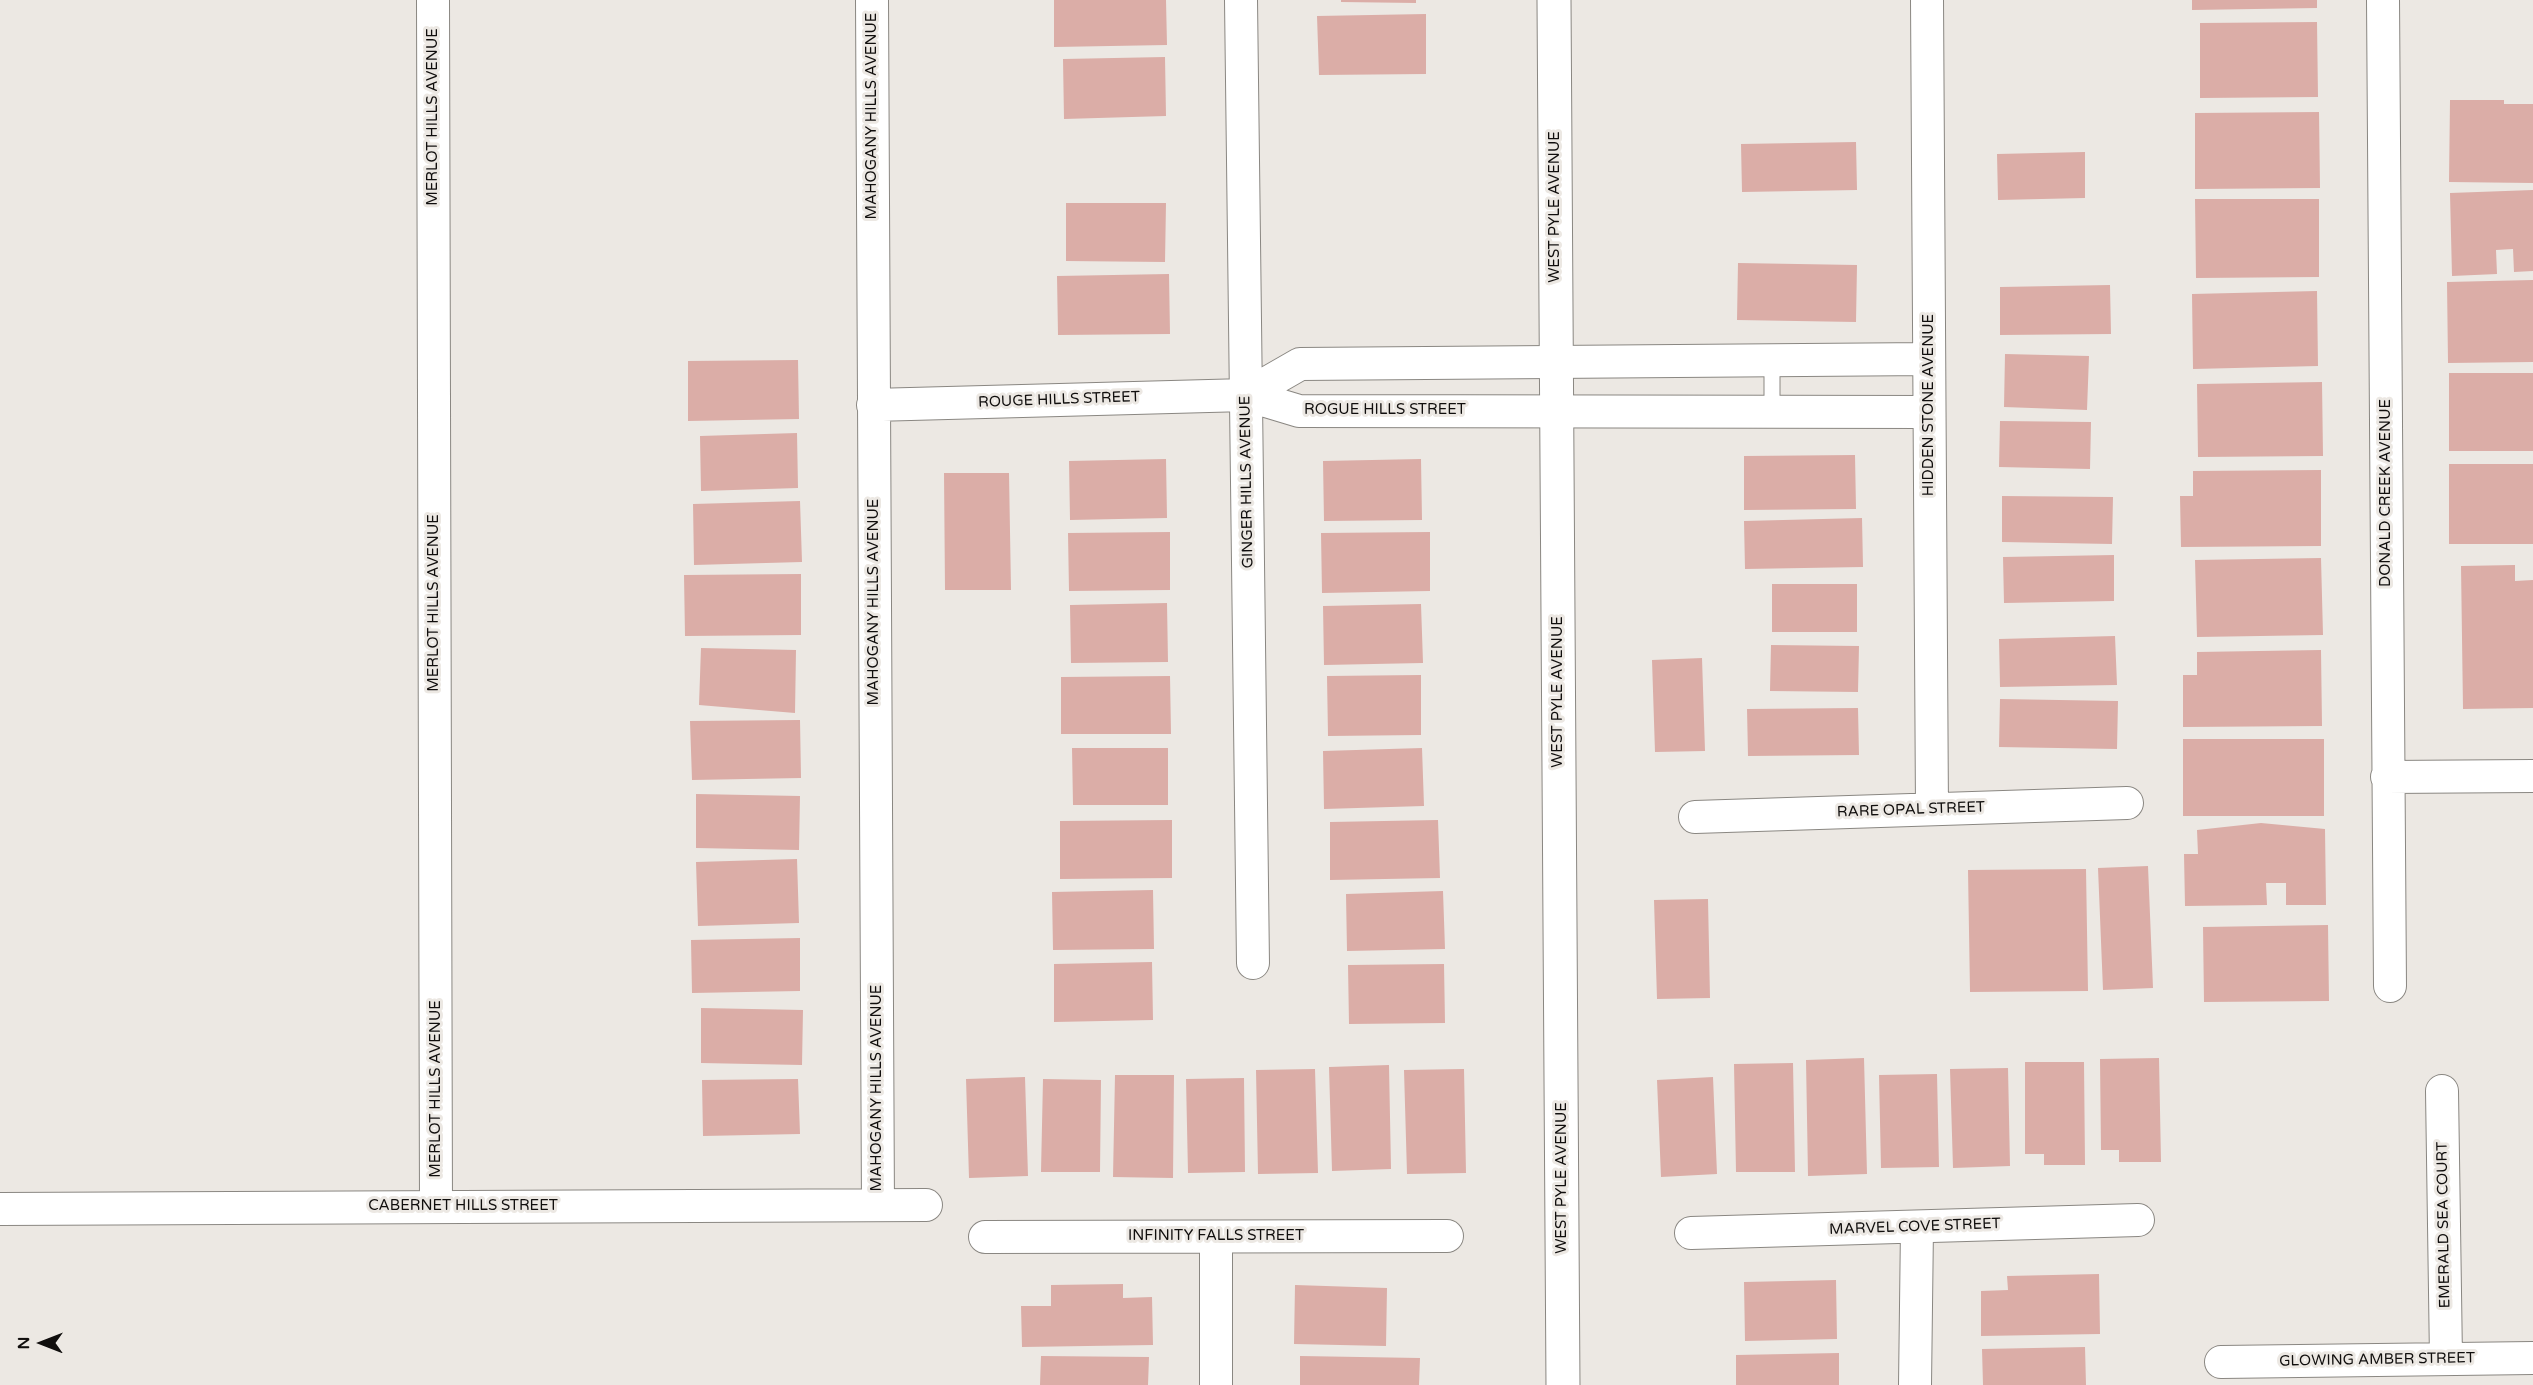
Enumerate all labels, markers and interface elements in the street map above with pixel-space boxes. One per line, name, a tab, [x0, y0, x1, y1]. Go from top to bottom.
street label: MAHOGANY HILLS AVENUE	[863, 13, 881, 219]
street label: MERLOT HILLS AVENUE	[424, 28, 442, 206]
street label: WEST PYLE AVENUE	[1546, 131, 1564, 283]
street label: HIDDEN STONE AVENUE	[1920, 314, 1938, 496]
street label: ROUGE HILLS STREET	[978, 388, 1140, 412]
street label: GINGER HILLS AVENUE	[1236, 396, 1258, 568]
street label: DONALD CREEK AVENUE	[2377, 399, 2395, 587]
street label: ROGUE HILLS STREET	[1304, 401, 1466, 419]
street label: MAHOGANY HILLS AVENUE	[865, 499, 883, 705]
street label: MERLOT HILLS AVENUE	[425, 514, 443, 692]
street label: WEST PYLE AVENUE	[1549, 616, 1567, 768]
street label: RARE OPAL STREET	[1837, 798, 1985, 822]
street label: MAHOGANY HILLS AVENUE	[868, 985, 886, 1191]
street label: MERLOT HILLS AVENUE	[427, 1000, 445, 1178]
street label: WEST PYLE AVENUE	[1553, 1102, 1571, 1254]
street label: EMERALD SEA COURT	[2434, 1142, 2454, 1308]
street label: CABERNET HILLS STREET	[368, 1197, 558, 1215]
street label: MARVEL COVE STREET	[1829, 1215, 2001, 1239]
street label: INFINITY FALLS STREET	[1128, 1227, 1304, 1245]
north arrow	[12, 1313, 72, 1373]
text: N	[14, 1337, 34, 1349]
street label: GLOWING AMBER STREET	[2279, 1349, 2475, 1371]

